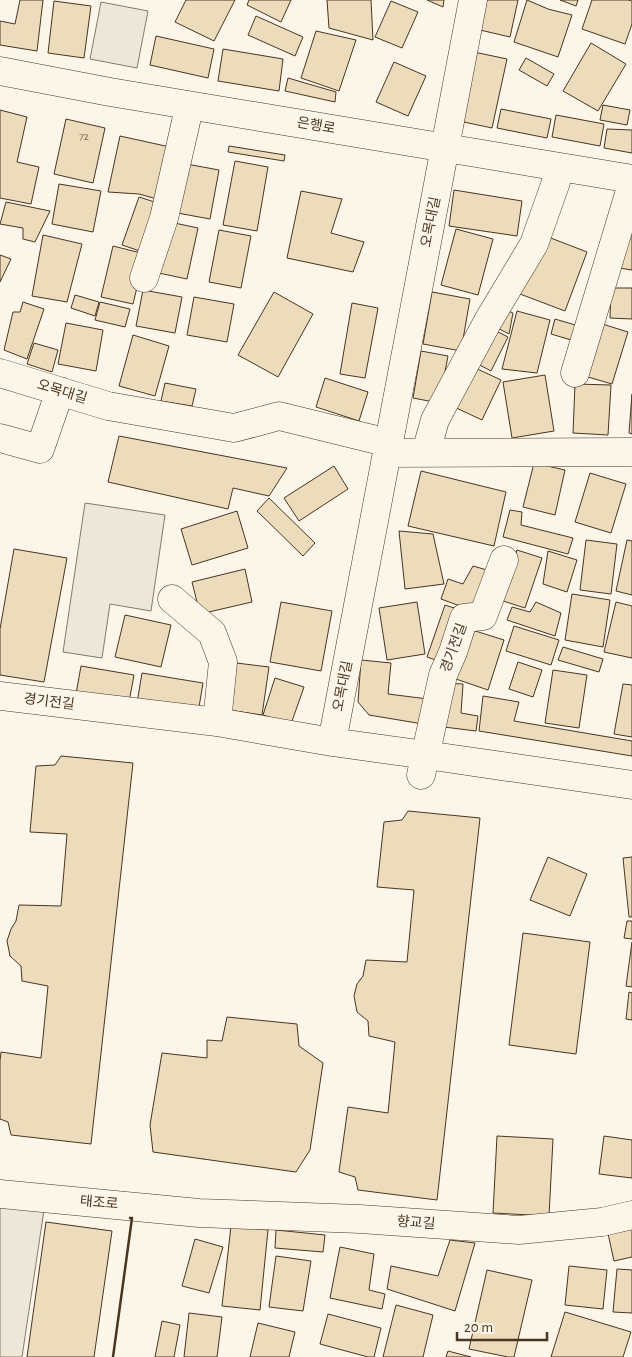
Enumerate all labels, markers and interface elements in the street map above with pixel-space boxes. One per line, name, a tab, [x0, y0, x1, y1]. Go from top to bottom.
street label: 은행로	[296, 115, 337, 136]
house number: 72	[79, 131, 89, 142]
street label: 오목대길	[418, 195, 443, 249]
street label: 오목대길	[35, 377, 89, 406]
street label: 경기전길	[438, 621, 469, 675]
street label: 오목대길	[330, 659, 355, 713]
street label: 경기전길	[23, 691, 76, 712]
street label: 태조로	[79, 1193, 119, 1212]
street label: 향교길	[396, 1214, 436, 1231]
scale bar	[457, 1310, 547, 1342]
text: 20 m	[464, 1320, 493, 1335]

